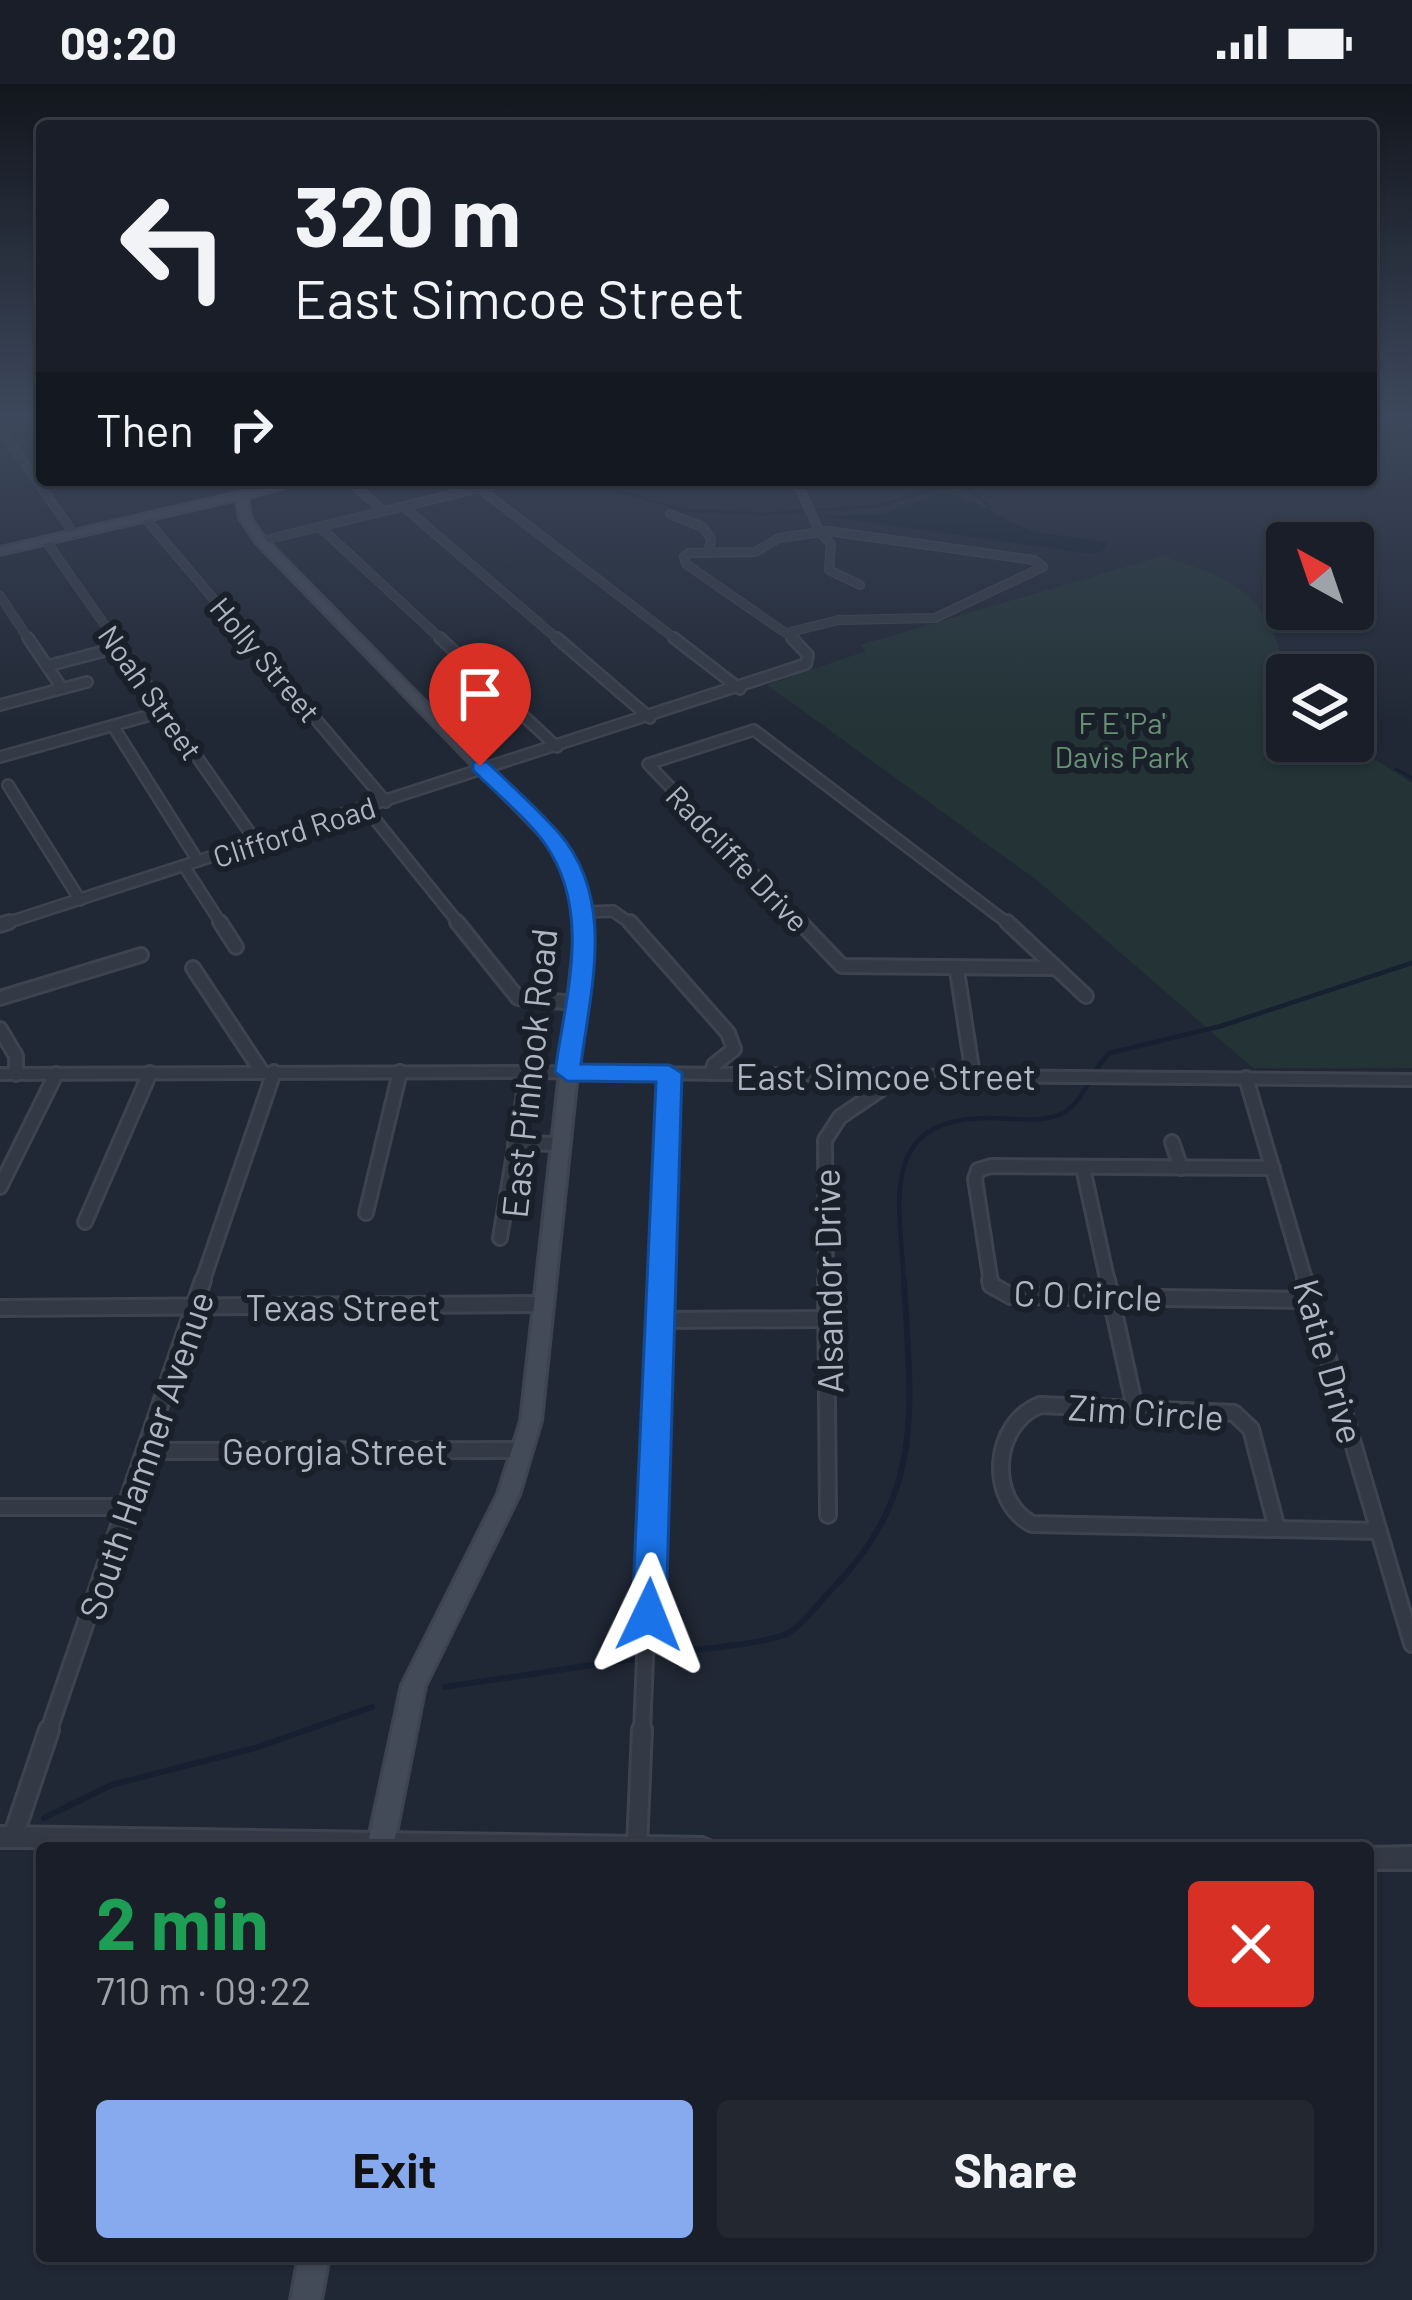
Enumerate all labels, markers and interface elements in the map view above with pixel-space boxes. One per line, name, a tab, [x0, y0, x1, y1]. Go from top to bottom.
text: 09:20	[60, 15, 177, 69]
text: 320 m	[294, 163, 521, 264]
icon: left	[96, 168, 252, 324]
text: East Simcoe Street	[294, 265, 745, 330]
icon: right	[218, 396, 284, 462]
text: Then	[96, 402, 194, 456]
north arrow	[1266, 522, 1374, 630]
map controls	[1266, 522, 1374, 762]
street label: Holly Street	[204, 589, 328, 729]
street label: Noah Street	[92, 618, 210, 766]
pin	[429, 643, 531, 766]
button: layers	[1266, 654, 1374, 762]
icon: arrive	[447, 661, 513, 727]
park label: F E 'Pa' Davis Park	[1055, 704, 1189, 774]
street label: Radcliffe Drive	[659, 778, 817, 938]
street label: Clifford Road	[208, 788, 380, 874]
street label: East Pinhook Road	[491, 926, 565, 1220]
street label: East Simcoe Street	[736, 1054, 1036, 1097]
street label: Alsandor Drive	[804, 1168, 850, 1394]
street label: C O Circle	[1013, 1270, 1163, 1318]
street label: Katie Drive	[1286, 1274, 1374, 1448]
street label: South Hamner Avenue	[69, 1285, 221, 1625]
street label: Texas Street	[245, 1285, 441, 1328]
street label: Zim Circle	[1067, 1384, 1225, 1438]
street label: Georgia Street	[222, 1429, 448, 1472]
position arrow	[586, 1552, 712, 1678]
text: 2 min	[96, 1878, 269, 1964]
button: close	[1188, 1881, 1314, 2007]
text: 710 m · 09:22	[96, 1966, 311, 2013]
button: Exit	[96, 2100, 693, 2238]
button: Share	[717, 2100, 1314, 2238]

